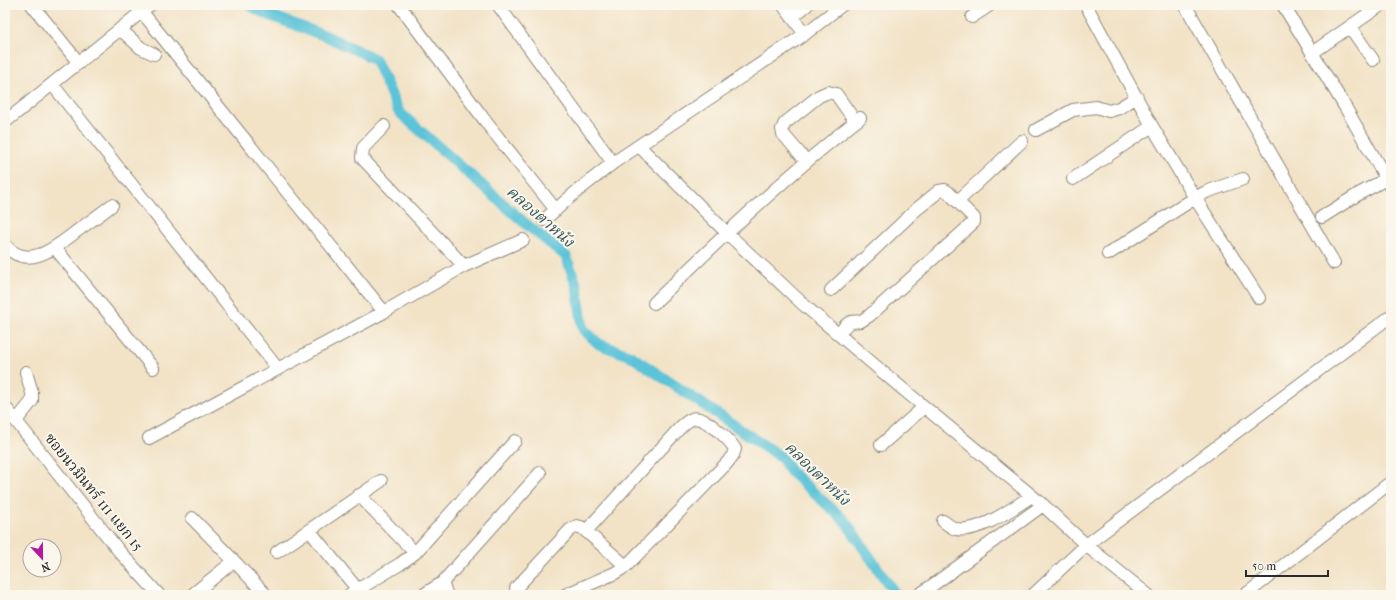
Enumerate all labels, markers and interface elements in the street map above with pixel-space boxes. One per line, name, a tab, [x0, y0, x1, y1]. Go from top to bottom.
water label: คลองตาหนัง	[503, 182, 579, 252]
street label: ซอยนวมินทร์ 111 แยก 15	[41, 429, 148, 554]
water label: คลองตาหนัง	[781, 437, 855, 510]
north arrow	[22, 538, 62, 578]
scale bar	[1246, 552, 1328, 578]
text: N	[39, 559, 52, 575]
text: 50 m	[1252, 559, 1276, 573]

